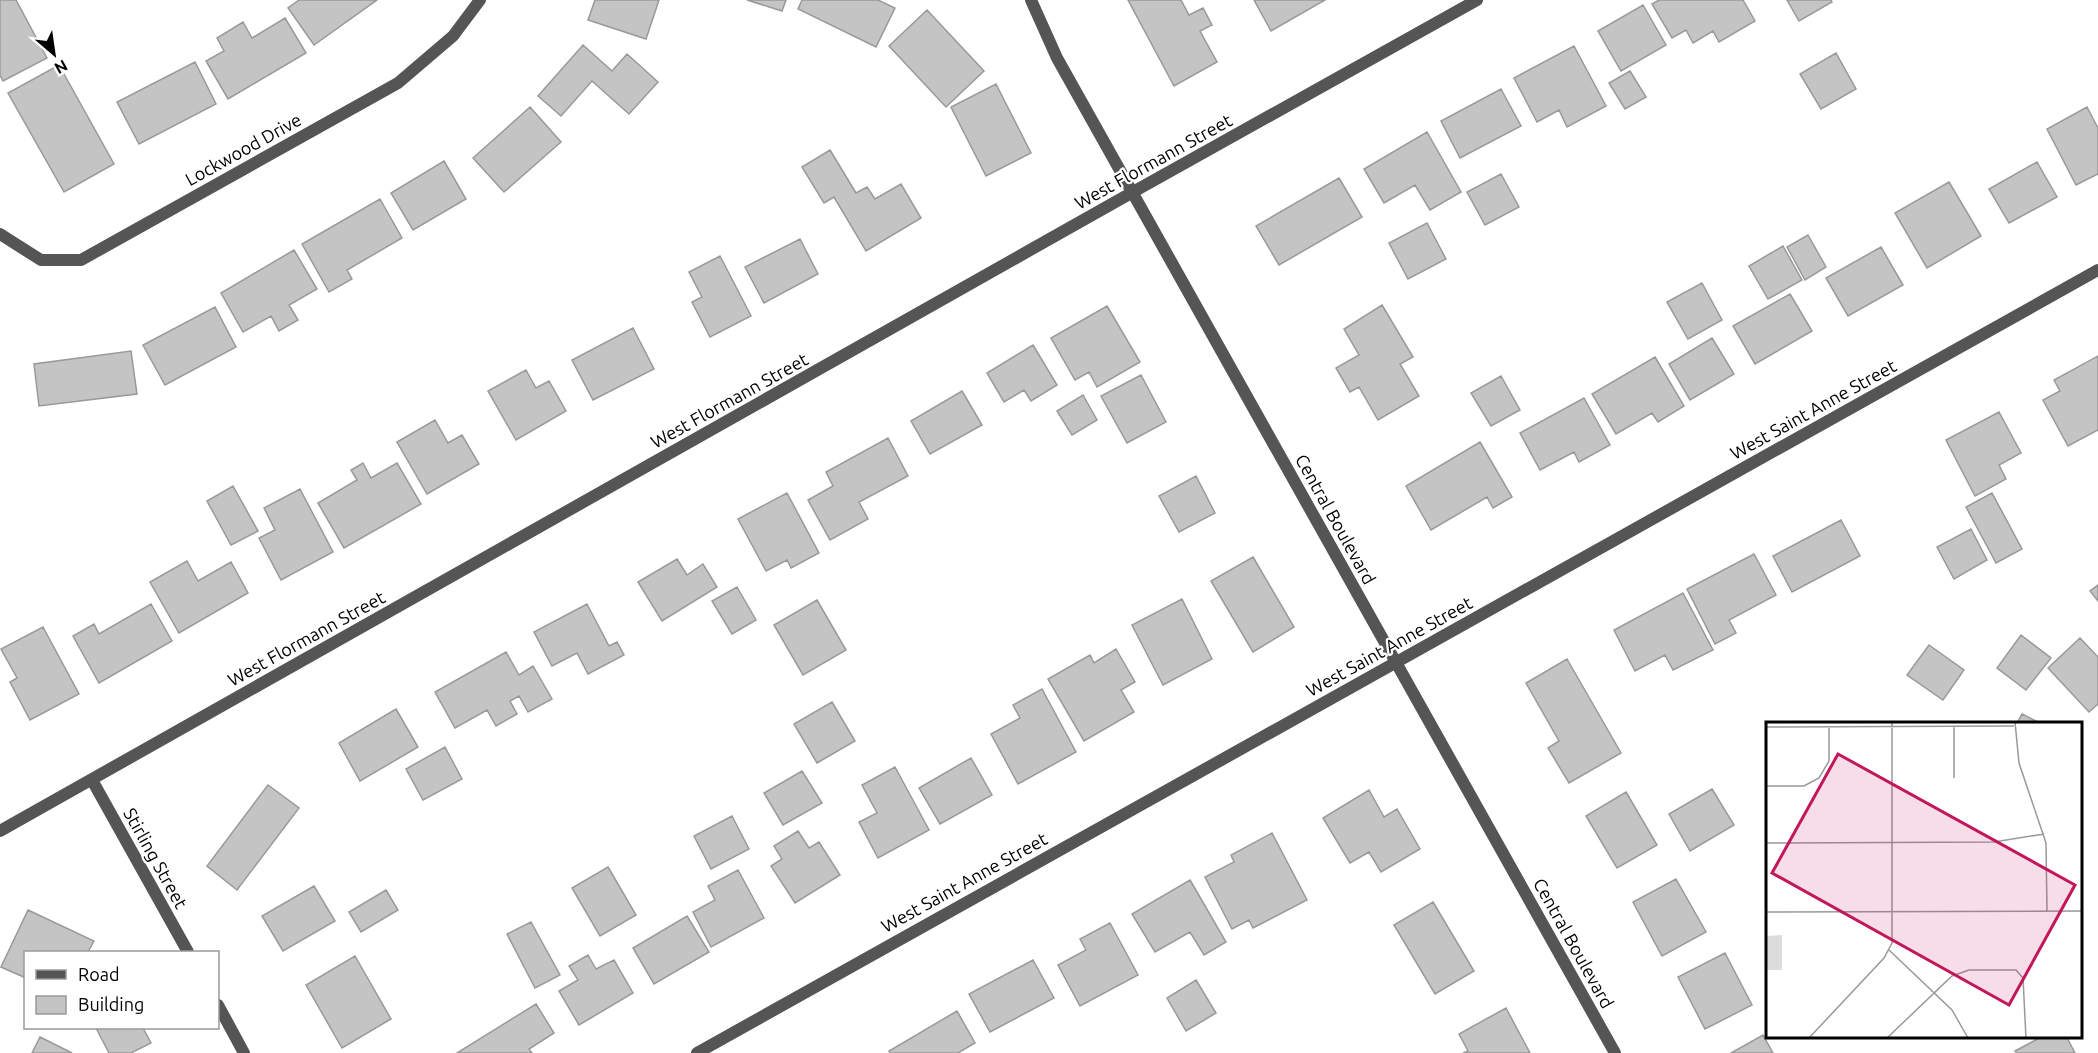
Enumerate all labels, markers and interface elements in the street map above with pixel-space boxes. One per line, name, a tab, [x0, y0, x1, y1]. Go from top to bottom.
north arrow	[24, 24, 84, 84]
text: N	[52, 56, 71, 78]
street label: Lockwood Drive	[182, 109, 304, 189]
street label: West Flormann Street	[1071, 109, 1235, 213]
street label: West Flormann Street	[647, 348, 811, 452]
street label: West Saint Anne Street	[1727, 355, 1899, 463]
street label: Central Boulevard	[1292, 451, 1380, 587]
street label: West Flormann Street	[224, 586, 388, 690]
street label: West Saint Anne Street	[1303, 592, 1475, 700]
inset map	[1766, 722, 2083, 1038]
street label: Stirling Street	[120, 804, 192, 912]
street label: West Saint Anne Street	[878, 828, 1050, 936]
street label: Central Boulevard	[1530, 875, 1618, 1011]
legend	[24, 951, 219, 1029]
text: Road	[78, 964, 120, 984]
text: Building	[78, 994, 144, 1014]

